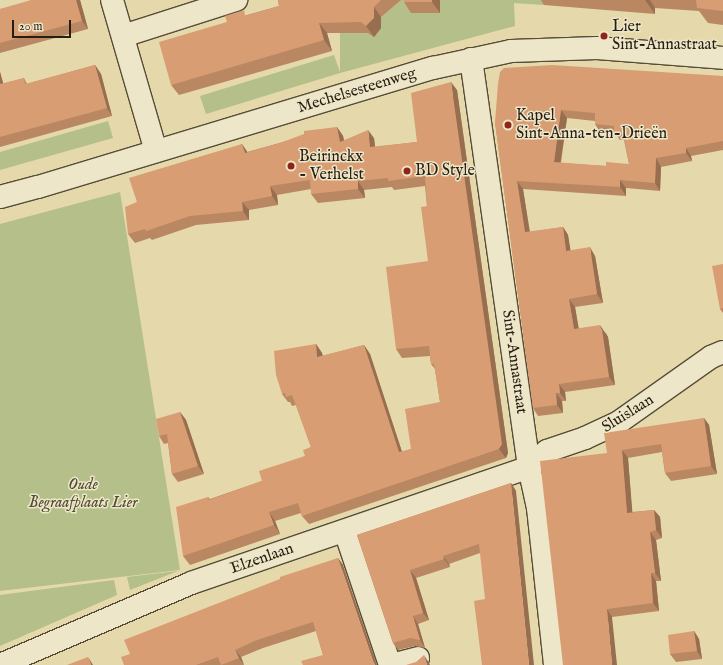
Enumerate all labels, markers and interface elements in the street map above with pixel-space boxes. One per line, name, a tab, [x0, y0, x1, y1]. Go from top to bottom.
scale bar	[14, 12, 73, 38]
place label: Lier Sint-Annastraat	[612, 17, 717, 55]
text: 20 m	[19, 19, 42, 34]
marker: Lier Sint-Annastraat	[599, 31, 609, 41]
street label: Mechelsesteenweg	[295, 64, 419, 118]
place label: Kapel Sint-Anna-ten-Drieën	[516, 106, 667, 144]
marker: Kapel Sint-Anna-ten-Drieën	[503, 120, 513, 130]
place label: Beirinckx - Verhelst	[299, 147, 364, 185]
marker: Beirinckx - Verhelst	[286, 161, 296, 171]
place label: BD Style	[415, 161, 475, 181]
marker: BD Style	[402, 166, 412, 176]
street label: Sint-Annastraat	[497, 309, 531, 415]
street label: Sluislaan	[599, 391, 657, 437]
park label: Oude Begraafplaats Lier	[29, 475, 137, 513]
street label: Elzenlaan	[228, 539, 296, 579]

